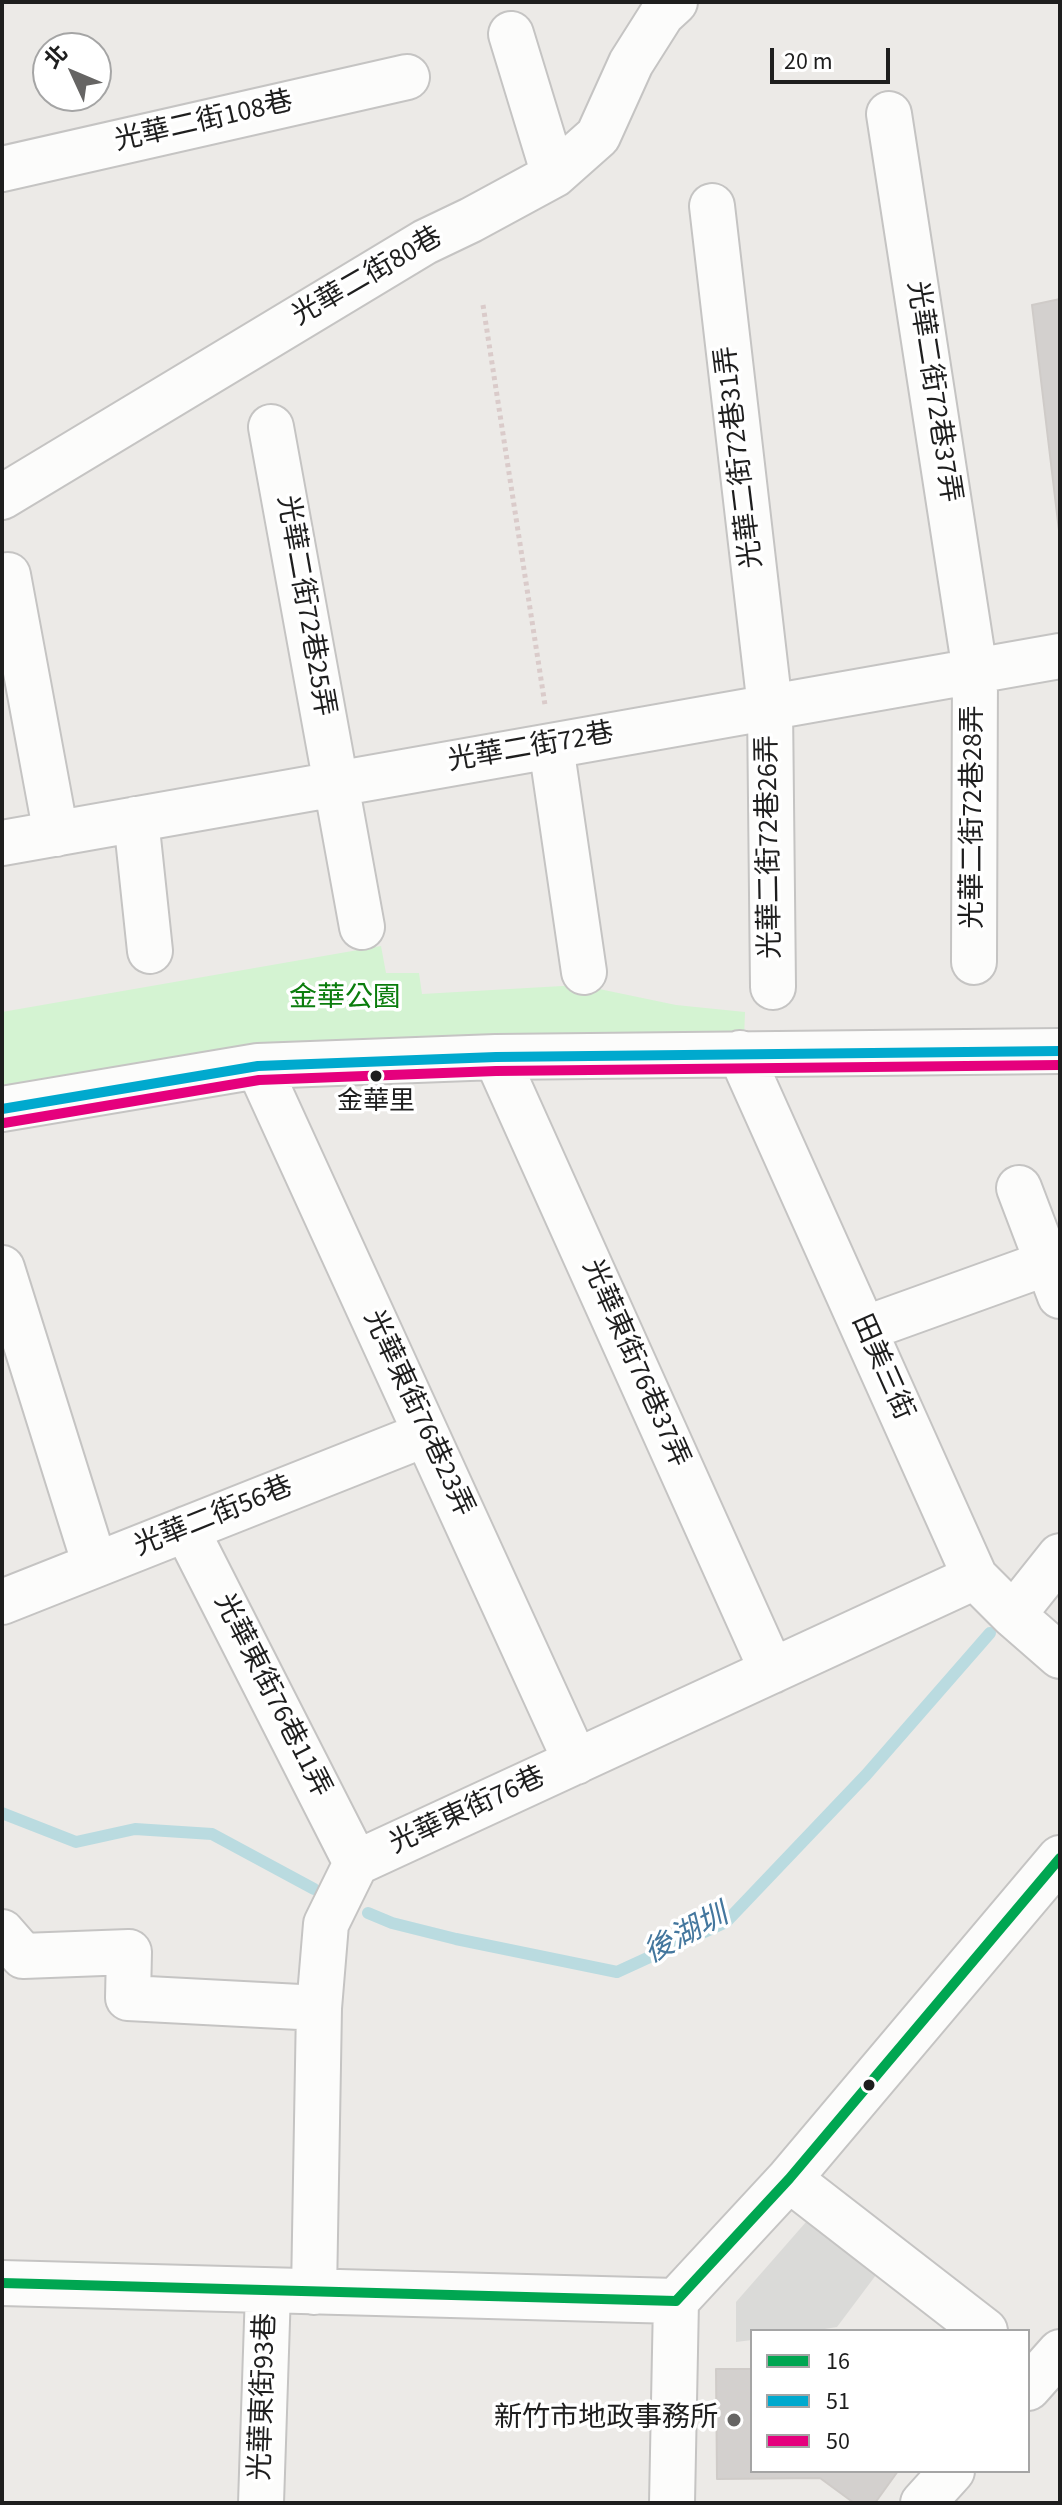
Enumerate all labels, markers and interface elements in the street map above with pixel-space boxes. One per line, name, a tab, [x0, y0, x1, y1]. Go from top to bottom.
north arrow	[32, 32, 112, 112]
scale bar	[774, 32, 894, 82]
text: 北	[37, 38, 75, 76]
text: 20 m	[784, 44, 833, 79]
street label: 光華二街108巷	[112, 86, 296, 160]
street label: 光華二街80巷	[287, 221, 449, 335]
street label: 光華二街72巷37弄	[898, 279, 966, 505]
street label: 光華二街72巷31弄	[711, 344, 771, 570]
street label: 光華二街72巷25弄	[268, 493, 340, 719]
street label: 光華二街72巷28弄	[958, 705, 992, 929]
street label: 光華二街72巷	[445, 718, 617, 780]
street label: 光華二街72巷26弄	[752, 735, 790, 959]
park label: 金華公園	[289, 983, 401, 1017]
marker: 金華里	[368, 1068, 384, 1084]
place label: 金華里	[337, 1087, 415, 1119]
street label: 光華東街76巷37弄	[573, 1255, 695, 1473]
street label: 光華東街76巷23弄	[355, 1306, 479, 1522]
street label: 田美三街	[843, 1310, 919, 1426]
street label: 光華二街56巷	[130, 1471, 298, 1565]
street label: 光華東街76巷11弄	[205, 1589, 337, 1803]
street label: 光華東街76巷	[385, 1761, 551, 1863]
water label: 後湖圳	[639, 1899, 735, 1973]
unlabelled marker	[861, 2077, 877, 2093]
street label: 光華東街93巷	[245, 2313, 285, 2481]
legend	[750, 2329, 1030, 2473]
text: 16	[826, 2344, 850, 2379]
text: 51	[826, 2384, 850, 2419]
place label: 新竹市地政事務所	[494, 2403, 718, 2437]
marker: 新竹市地政事務所	[725, 2411, 743, 2429]
text: 50	[826, 2424, 850, 2459]

